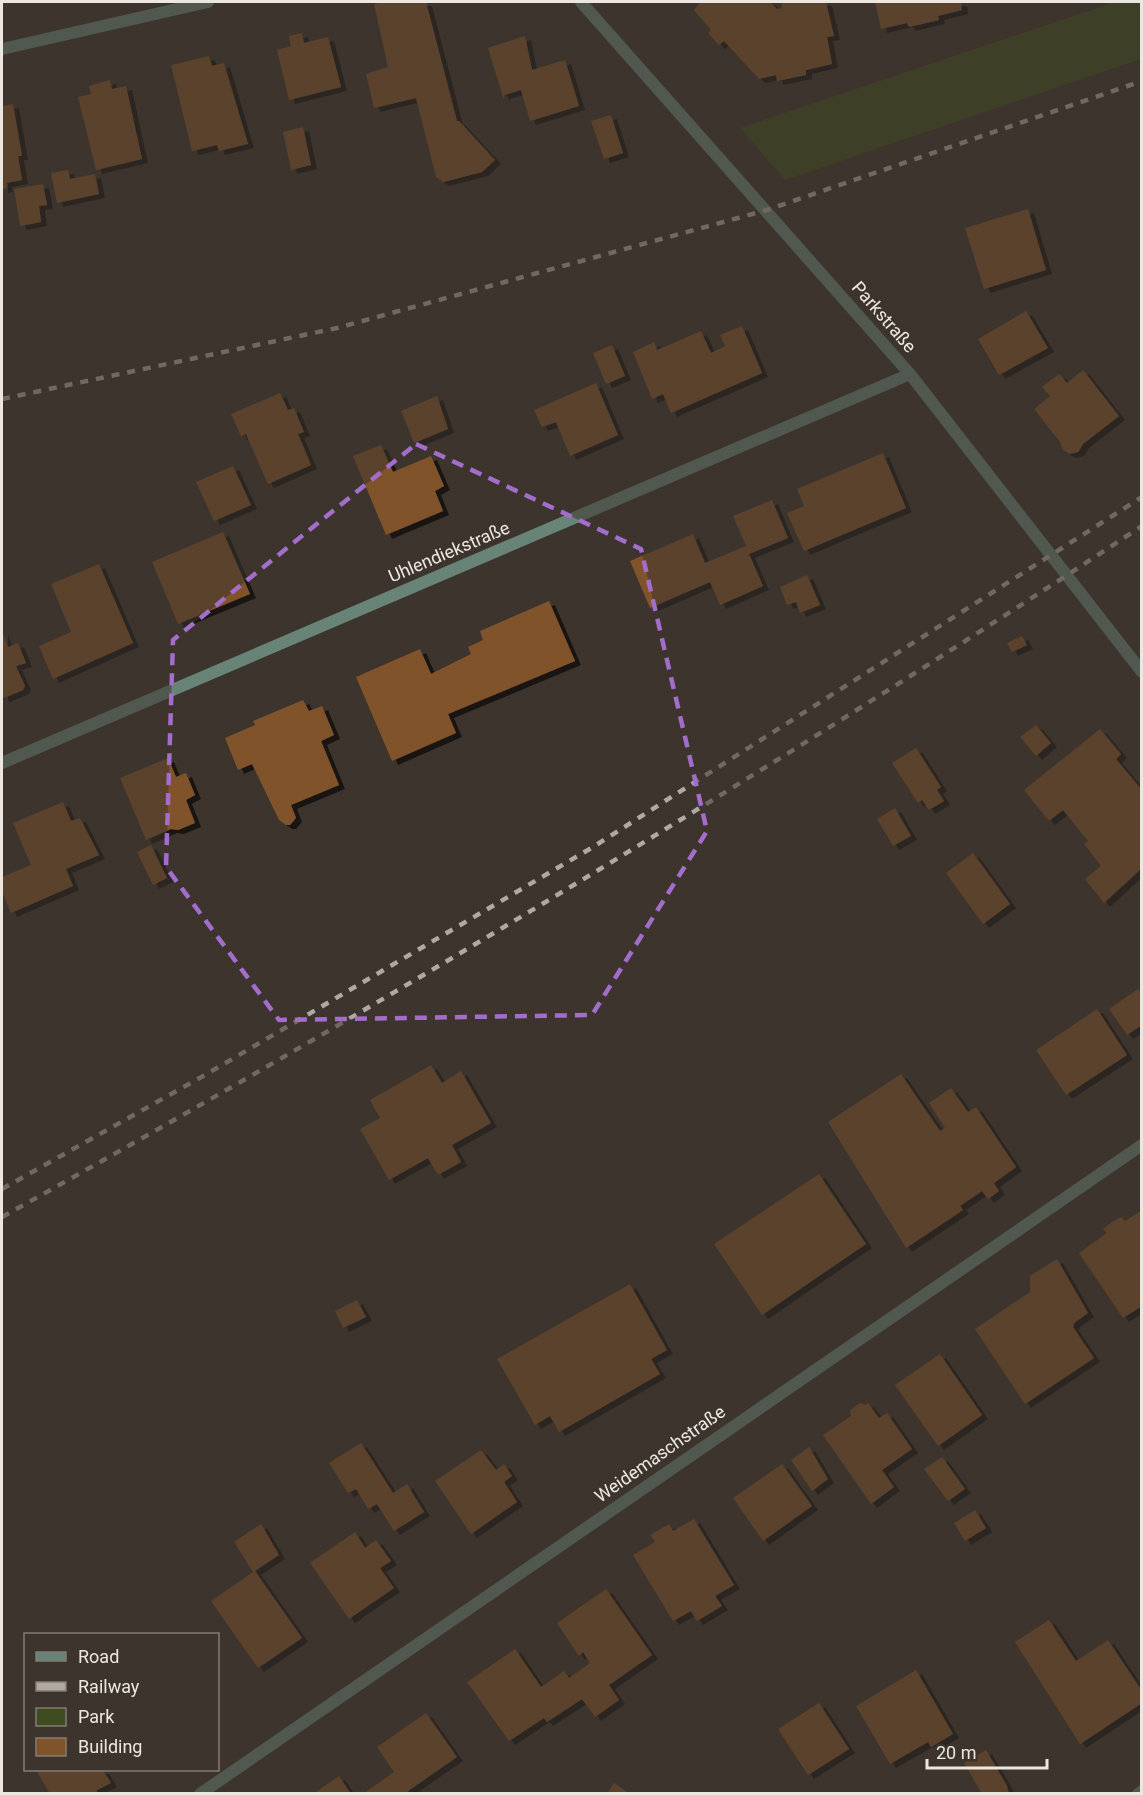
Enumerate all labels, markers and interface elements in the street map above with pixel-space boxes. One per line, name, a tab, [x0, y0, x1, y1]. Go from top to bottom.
street label: Parkstraße	[848, 277, 921, 356]
street label: Uhlendiekstraße	[385, 517, 513, 587]
street label: Weidemaschstraße	[590, 1401, 729, 1507]
legend	[24, 1633, 219, 1771]
text: Road	[78, 1646, 119, 1667]
text: Railway	[78, 1676, 140, 1697]
text: Park	[78, 1706, 115, 1727]
scale bar	[927, 1732, 1047, 1770]
text: Building	[78, 1736, 142, 1757]
text: 20 m	[936, 1742, 976, 1763]

